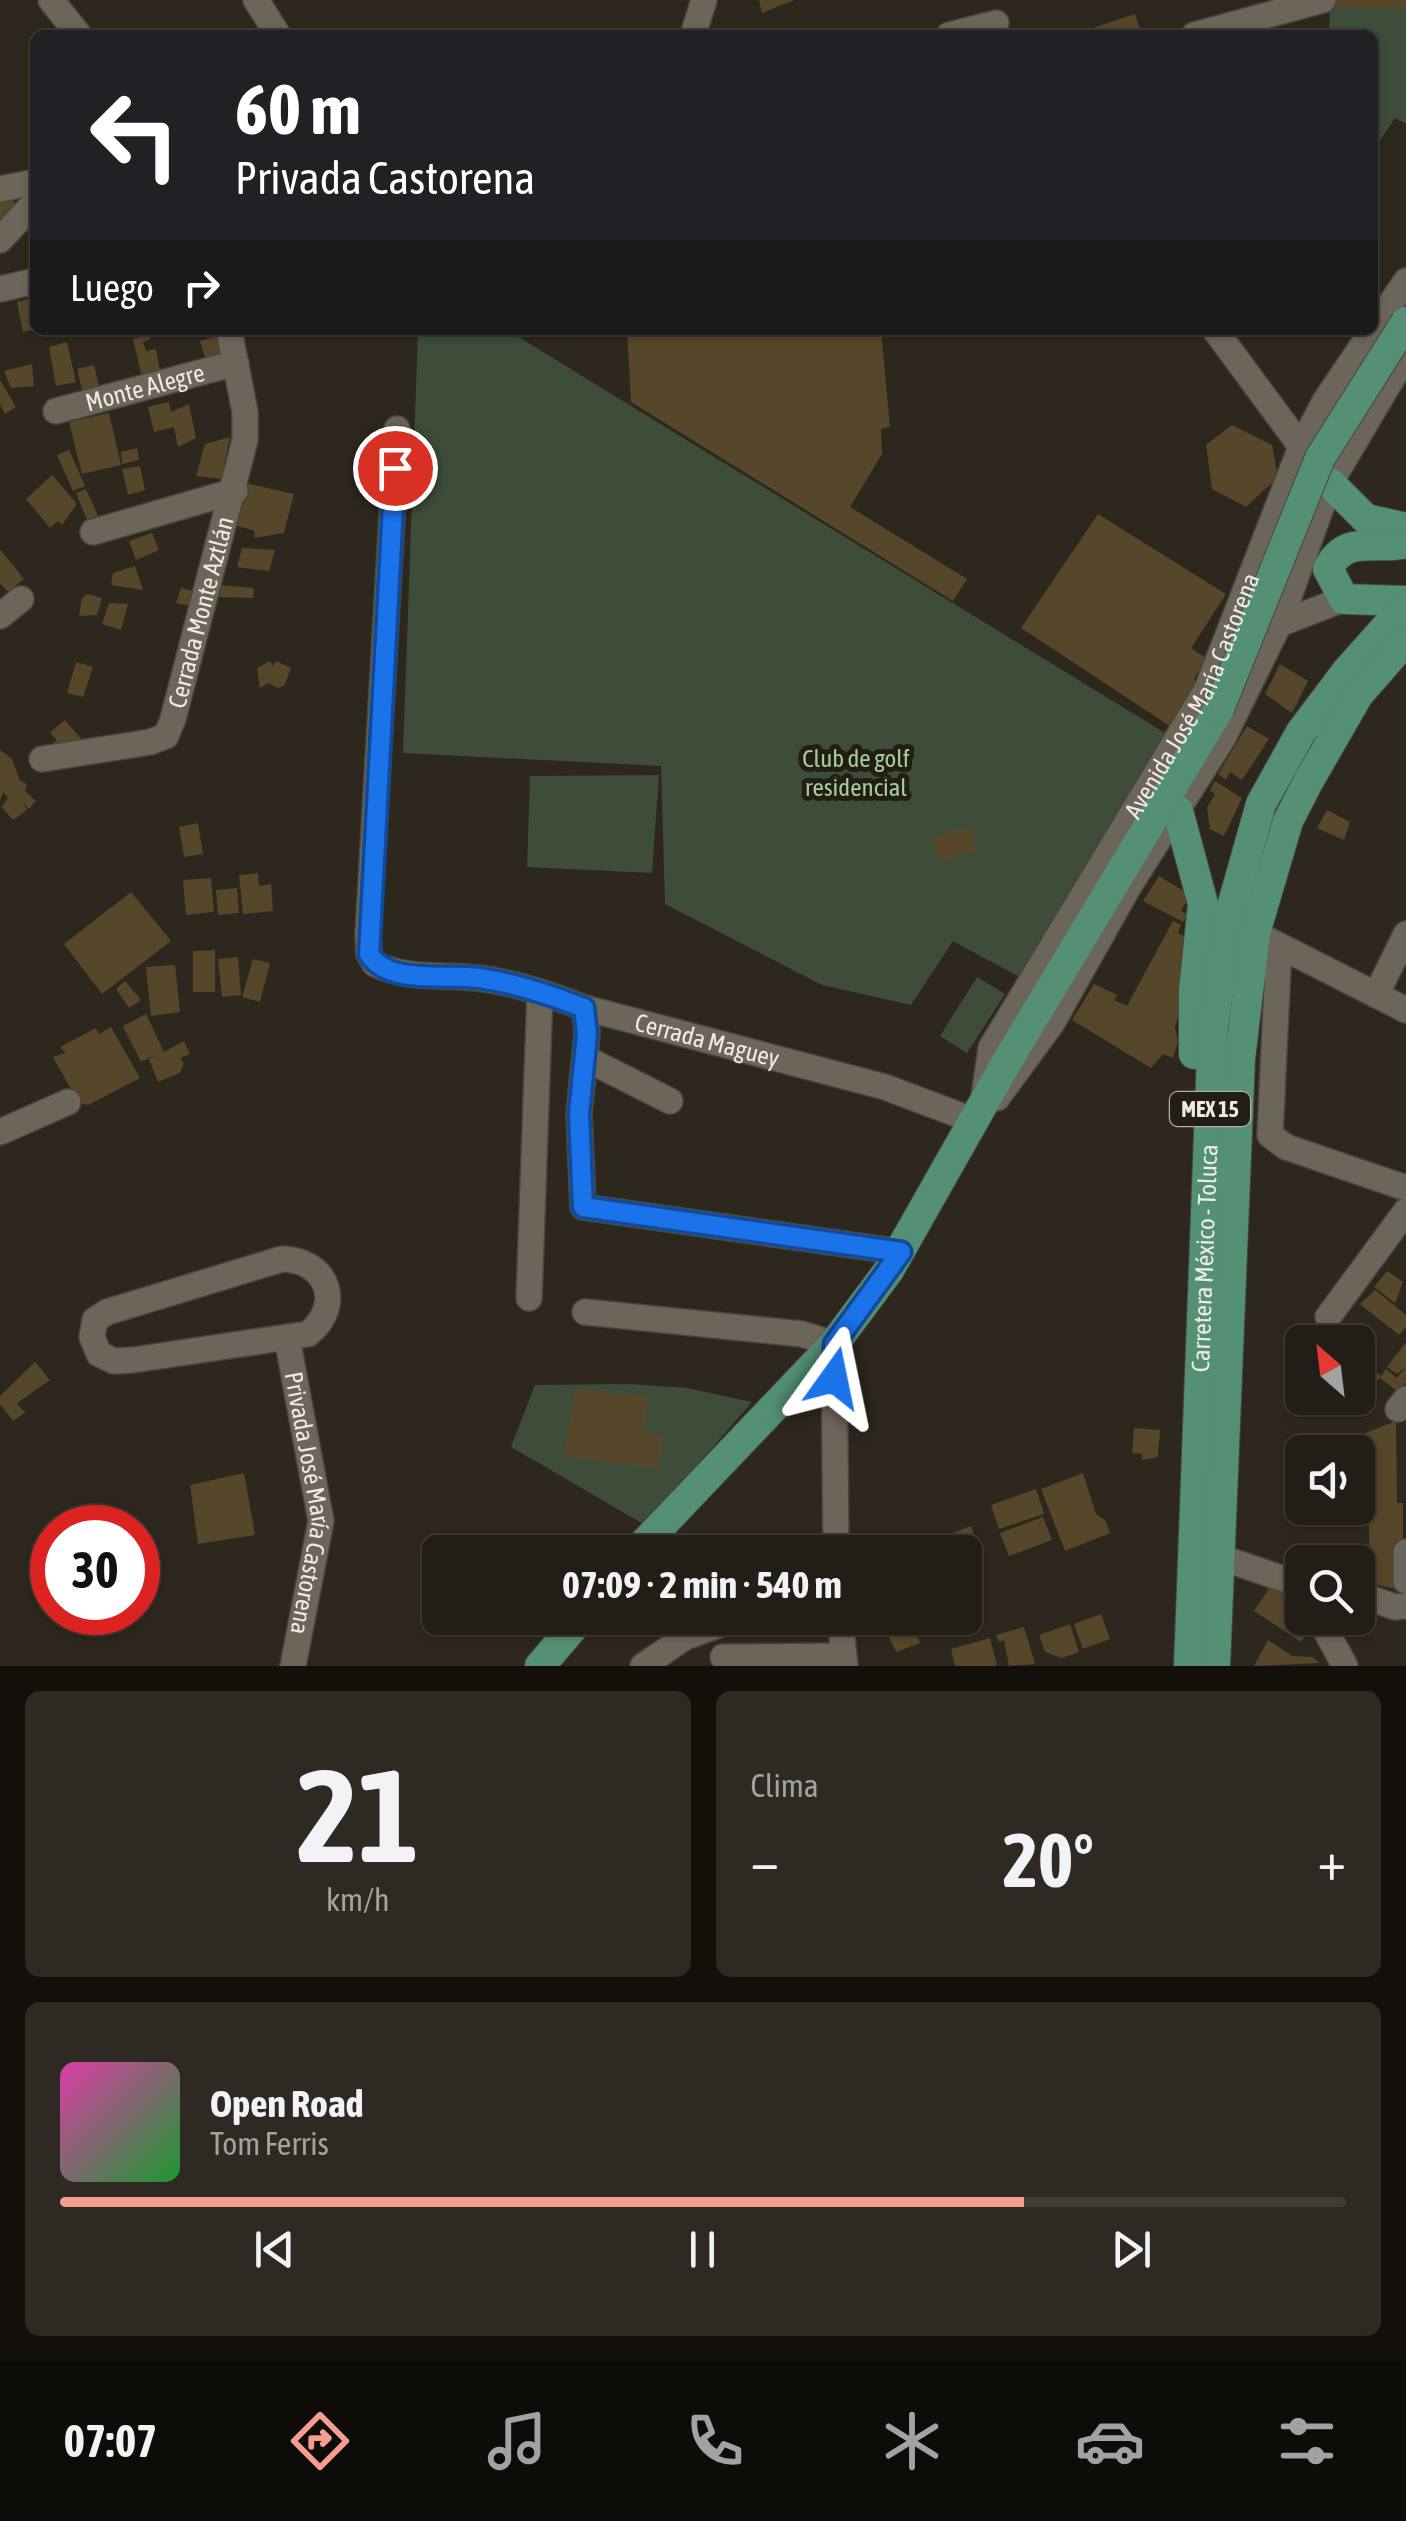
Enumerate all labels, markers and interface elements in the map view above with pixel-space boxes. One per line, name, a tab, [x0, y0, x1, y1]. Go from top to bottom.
text: 60 m	[235, 69, 361, 149]
icon: left	[70, 70, 200, 200]
text: Privada Castorena	[235, 152, 535, 204]
icon: right	[174, 260, 229, 315]
text: Luego	[70, 266, 154, 309]
street label: Monte Alegre	[82, 358, 207, 417]
pin	[353, 426, 438, 511]
icon: arrive	[368, 441, 423, 496]
street label: Cerrada Monte Aztlán	[162, 514, 239, 711]
street label: Avenida José María Castorena	[1119, 569, 1265, 823]
park label: Club de golf residencial	[802, 744, 910, 801]
street label: Cerrada Maguey	[632, 1008, 782, 1073]
road number: MEX 15	[1170, 1092, 1250, 1126]
street label: Carretera México - Toluca	[1186, 1144, 1223, 1373]
north arrow	[1285, 1325, 1375, 1415]
map controls	[1285, 1325, 1375, 1635]
position arrow	[782, 1326, 886, 1430]
street label: Privada José María Castorena	[280, 1369, 335, 1637]
button: sound	[1285, 1435, 1375, 1525]
speed limit sign: 30	[30, 1505, 160, 1635]
button: search	[1285, 1545, 1375, 1635]
text: 07:09 · 2 min · 540 m	[562, 1563, 842, 1606]
text: 21	[297, 1741, 419, 1890]
text: Clima	[751, 1767, 819, 1804]
text: 20°	[1003, 1817, 1094, 1903]
text: −	[751, 1829, 779, 1892]
text: +	[1317, 1829, 1346, 1892]
text: km/h	[326, 1881, 389, 1918]
text: Open Road	[210, 2082, 364, 2125]
text: Tom Ferris	[210, 2125, 329, 2162]
icon: previous	[247, 2222, 302, 2277]
icon: pause	[675, 2222, 730, 2277]
icon: next	[1104, 2222, 1159, 2277]
icon: directions	[285, 2406, 355, 2476]
icon: music	[482, 2406, 552, 2476]
icon: phone	[680, 2406, 750, 2476]
icon: climate	[877, 2406, 947, 2476]
icon: car	[1075, 2406, 1145, 2476]
icon: filters	[1272, 2406, 1342, 2476]
text: 07:07	[64, 2415, 157, 2467]

